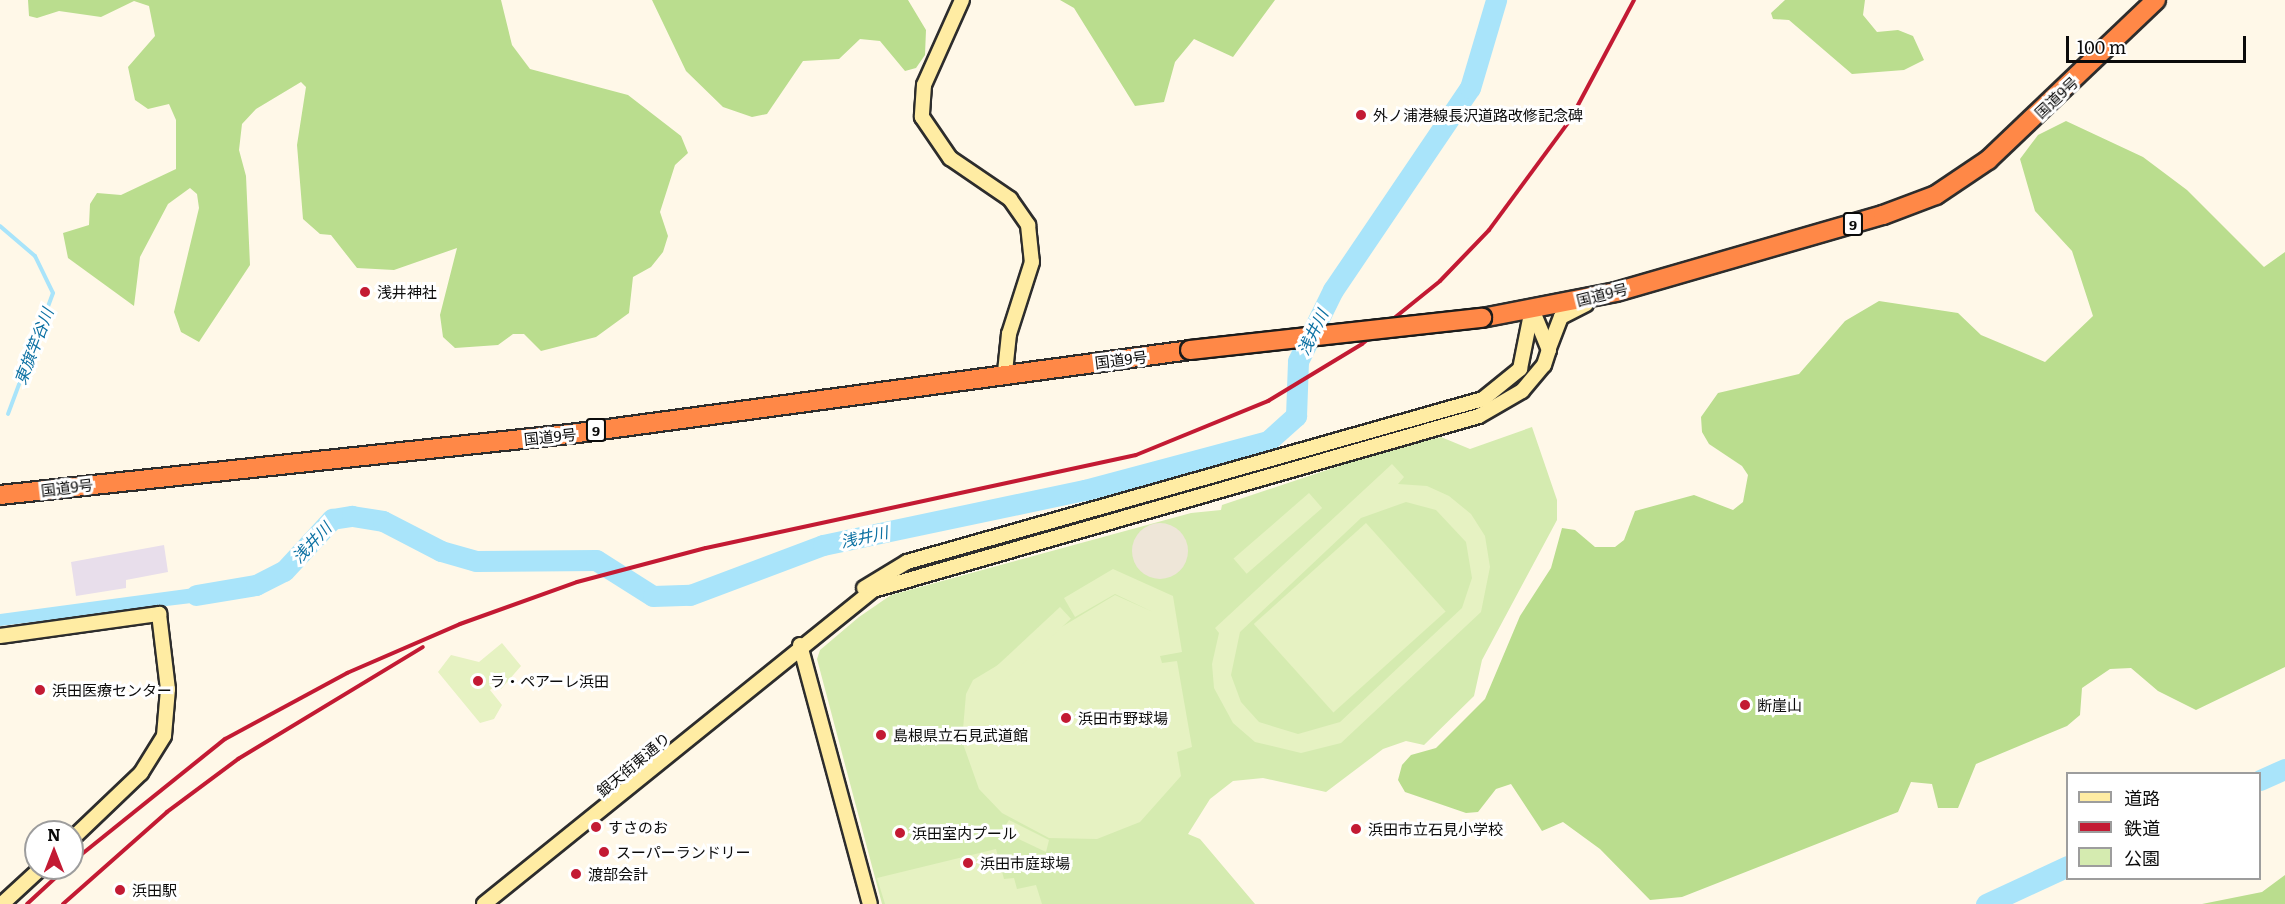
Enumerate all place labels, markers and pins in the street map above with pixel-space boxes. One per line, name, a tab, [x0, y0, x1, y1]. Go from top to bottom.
place label: 外ノ浦港線長沢道路改修記念碑	[1373, 106, 1583, 124]
marker: 外ノ浦港線長沢道路改修記念碑	[1354, 108, 1368, 122]
place label: 浅井神社	[377, 283, 437, 301]
marker: 浅井神社	[358, 285, 372, 299]
place label: ラ・ペアーレ浜田	[490, 672, 609, 690]
marker: ラ・ペアーレ浜田	[471, 674, 485, 688]
place label: 浜田医療センター	[52, 681, 172, 699]
marker: 浜田医療センター	[33, 683, 47, 697]
place label: 断崖山	[1757, 696, 1802, 714]
marker: 断崖山	[1738, 698, 1752, 712]
place label: 浜田市野球場	[1078, 709, 1168, 727]
marker: 浜田市野球場	[1059, 711, 1073, 725]
place label: 島根県立石見武道館	[893, 726, 1028, 744]
marker: 島根県立石見武道館	[874, 728, 888, 742]
place label: すさのお	[608, 818, 668, 836]
marker: すさのお	[589, 820, 603, 834]
place label: 浜田市立石見小学校	[1368, 820, 1503, 838]
marker: 浜田市立石見小学校	[1349, 822, 1363, 836]
place label: 浜田室内プール	[912, 824, 1017, 842]
marker: 浜田室内プール	[893, 826, 907, 840]
place label: スーパーランドリー	[616, 843, 751, 861]
marker: スーパーランドリー	[597, 845, 611, 859]
place label: 浜田市庭球場	[980, 854, 1070, 872]
marker: 浜田市庭球場	[961, 856, 975, 870]
place label: 渡部会計	[588, 865, 648, 883]
marker: 渡部会計	[569, 867, 583, 881]
place label: 浜田駅	[132, 881, 177, 899]
marker: 浜田駅	[113, 883, 127, 897]

